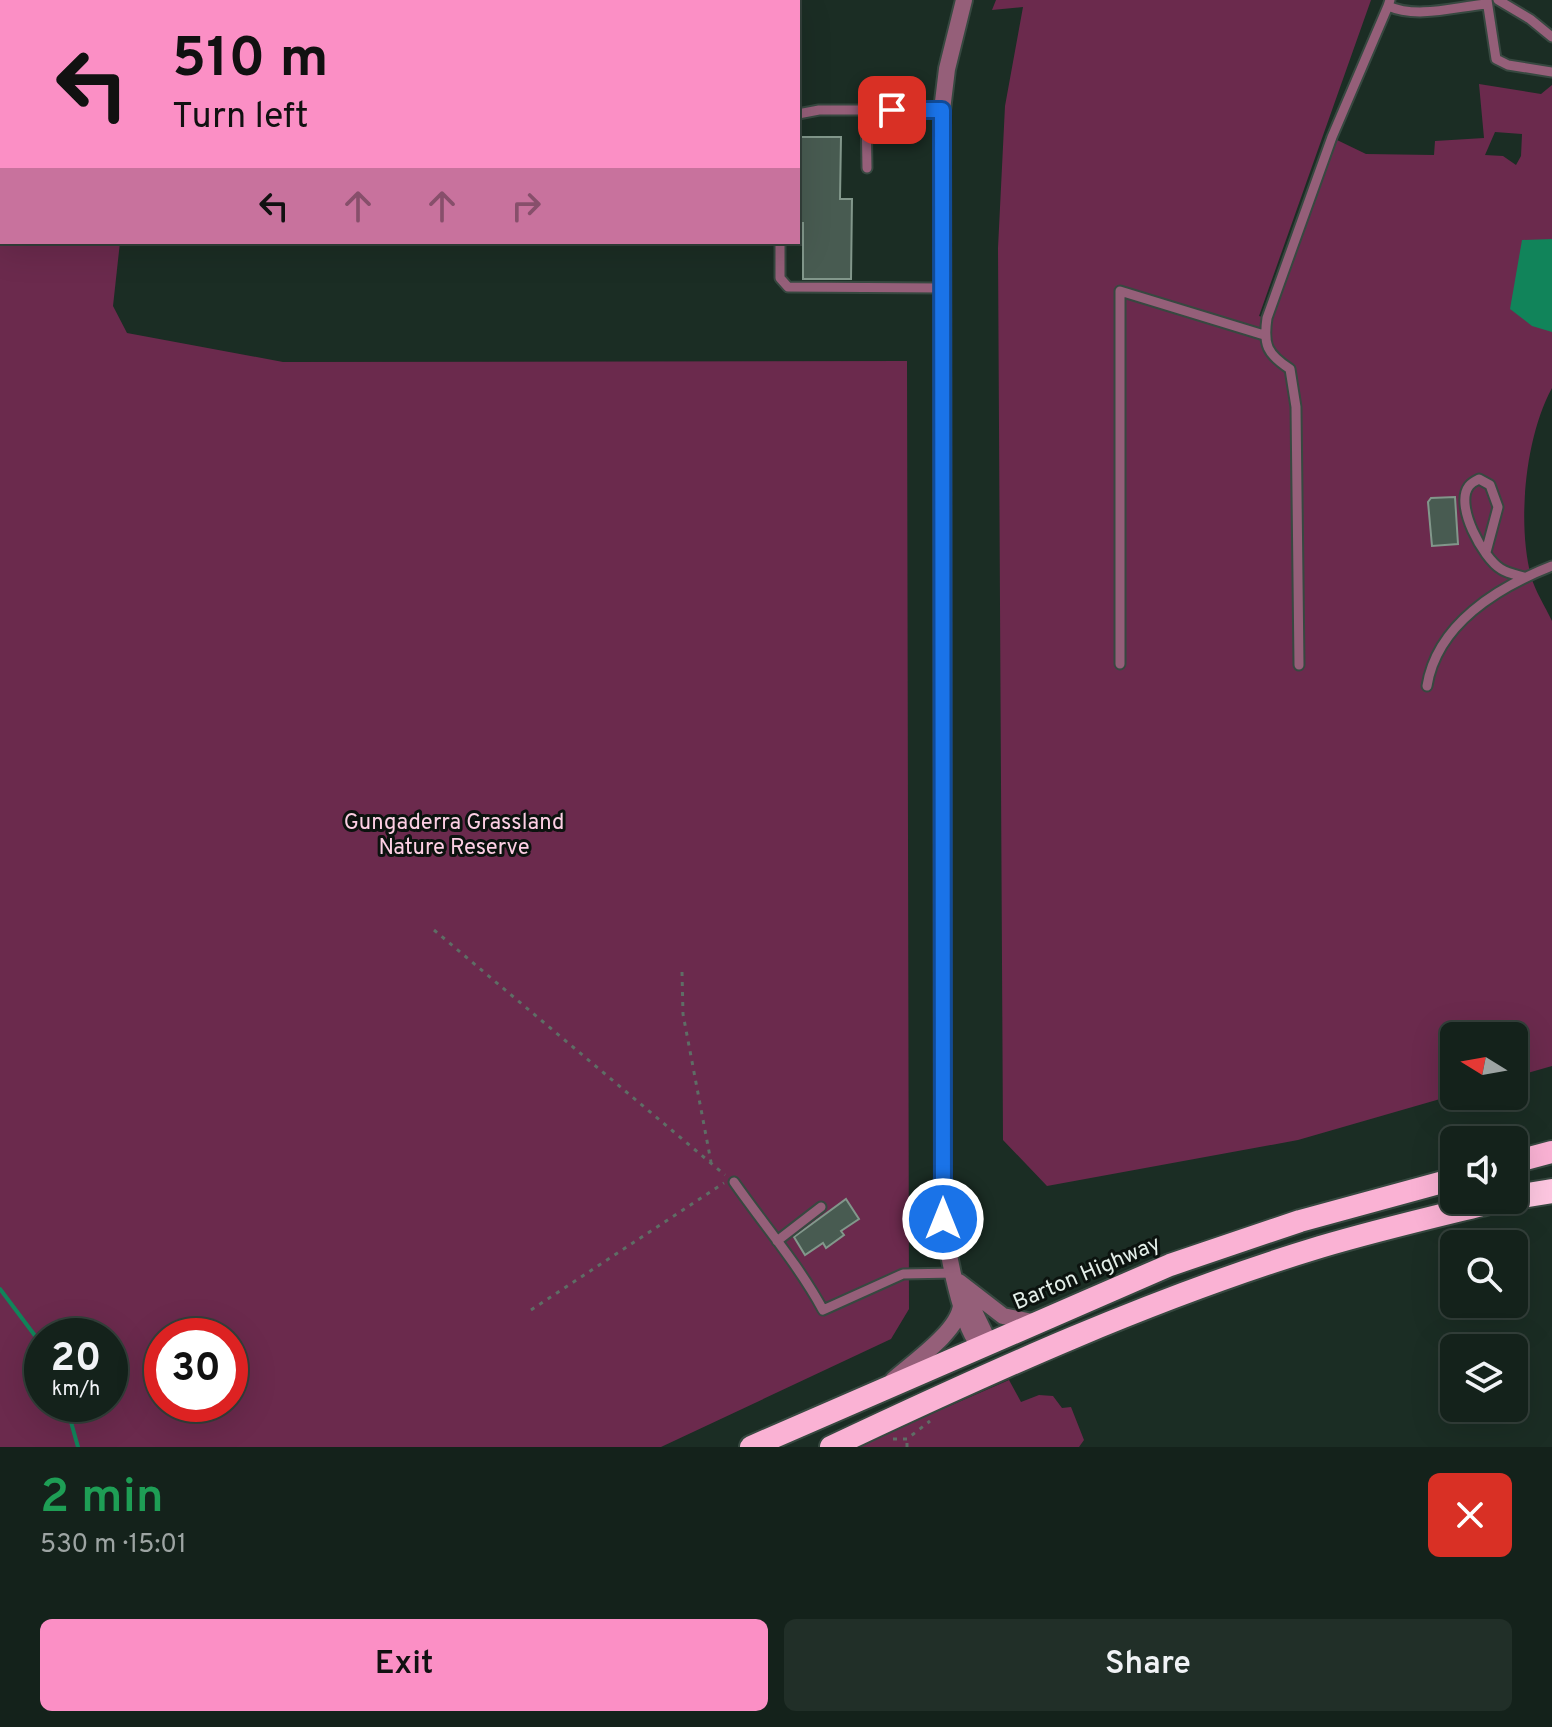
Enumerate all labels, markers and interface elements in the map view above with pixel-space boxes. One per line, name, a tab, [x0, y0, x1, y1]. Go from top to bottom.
text: 510 m	[172, 26, 329, 96]
icon: left	[40, 32, 144, 136]
pin	[858, 76, 926, 144]
icon: arrive	[870, 88, 914, 132]
text: Turn left	[172, 95, 309, 141]
icon: left	[252, 184, 296, 228]
icon: ahead	[336, 184, 380, 228]
icon: ahead	[420, 184, 464, 228]
icon: right	[504, 184, 548, 228]
park label: Gungaderra Grassland Nature Reserve	[344, 810, 564, 862]
north arrow	[1440, 1022, 1528, 1110]
map controls	[1440, 1022, 1528, 1422]
button: sound	[1440, 1126, 1528, 1214]
position arrow	[901, 1177, 985, 1261]
button: search	[1440, 1230, 1528, 1318]
street label: Barton Highway	[1009, 1231, 1165, 1317]
speed limit sign: 30	[144, 1318, 248, 1422]
button: layers	[1440, 1334, 1528, 1422]
text: 20	[51, 1335, 101, 1385]
text: km/h	[52, 1377, 100, 1403]
text: 2 min	[40, 1469, 164, 1529]
button: close	[1428, 1473, 1512, 1557]
text: 530 m · 15:01	[40, 1529, 187, 1562]
button: Exit	[40, 1619, 768, 1711]
button: Share	[784, 1619, 1512, 1711]

